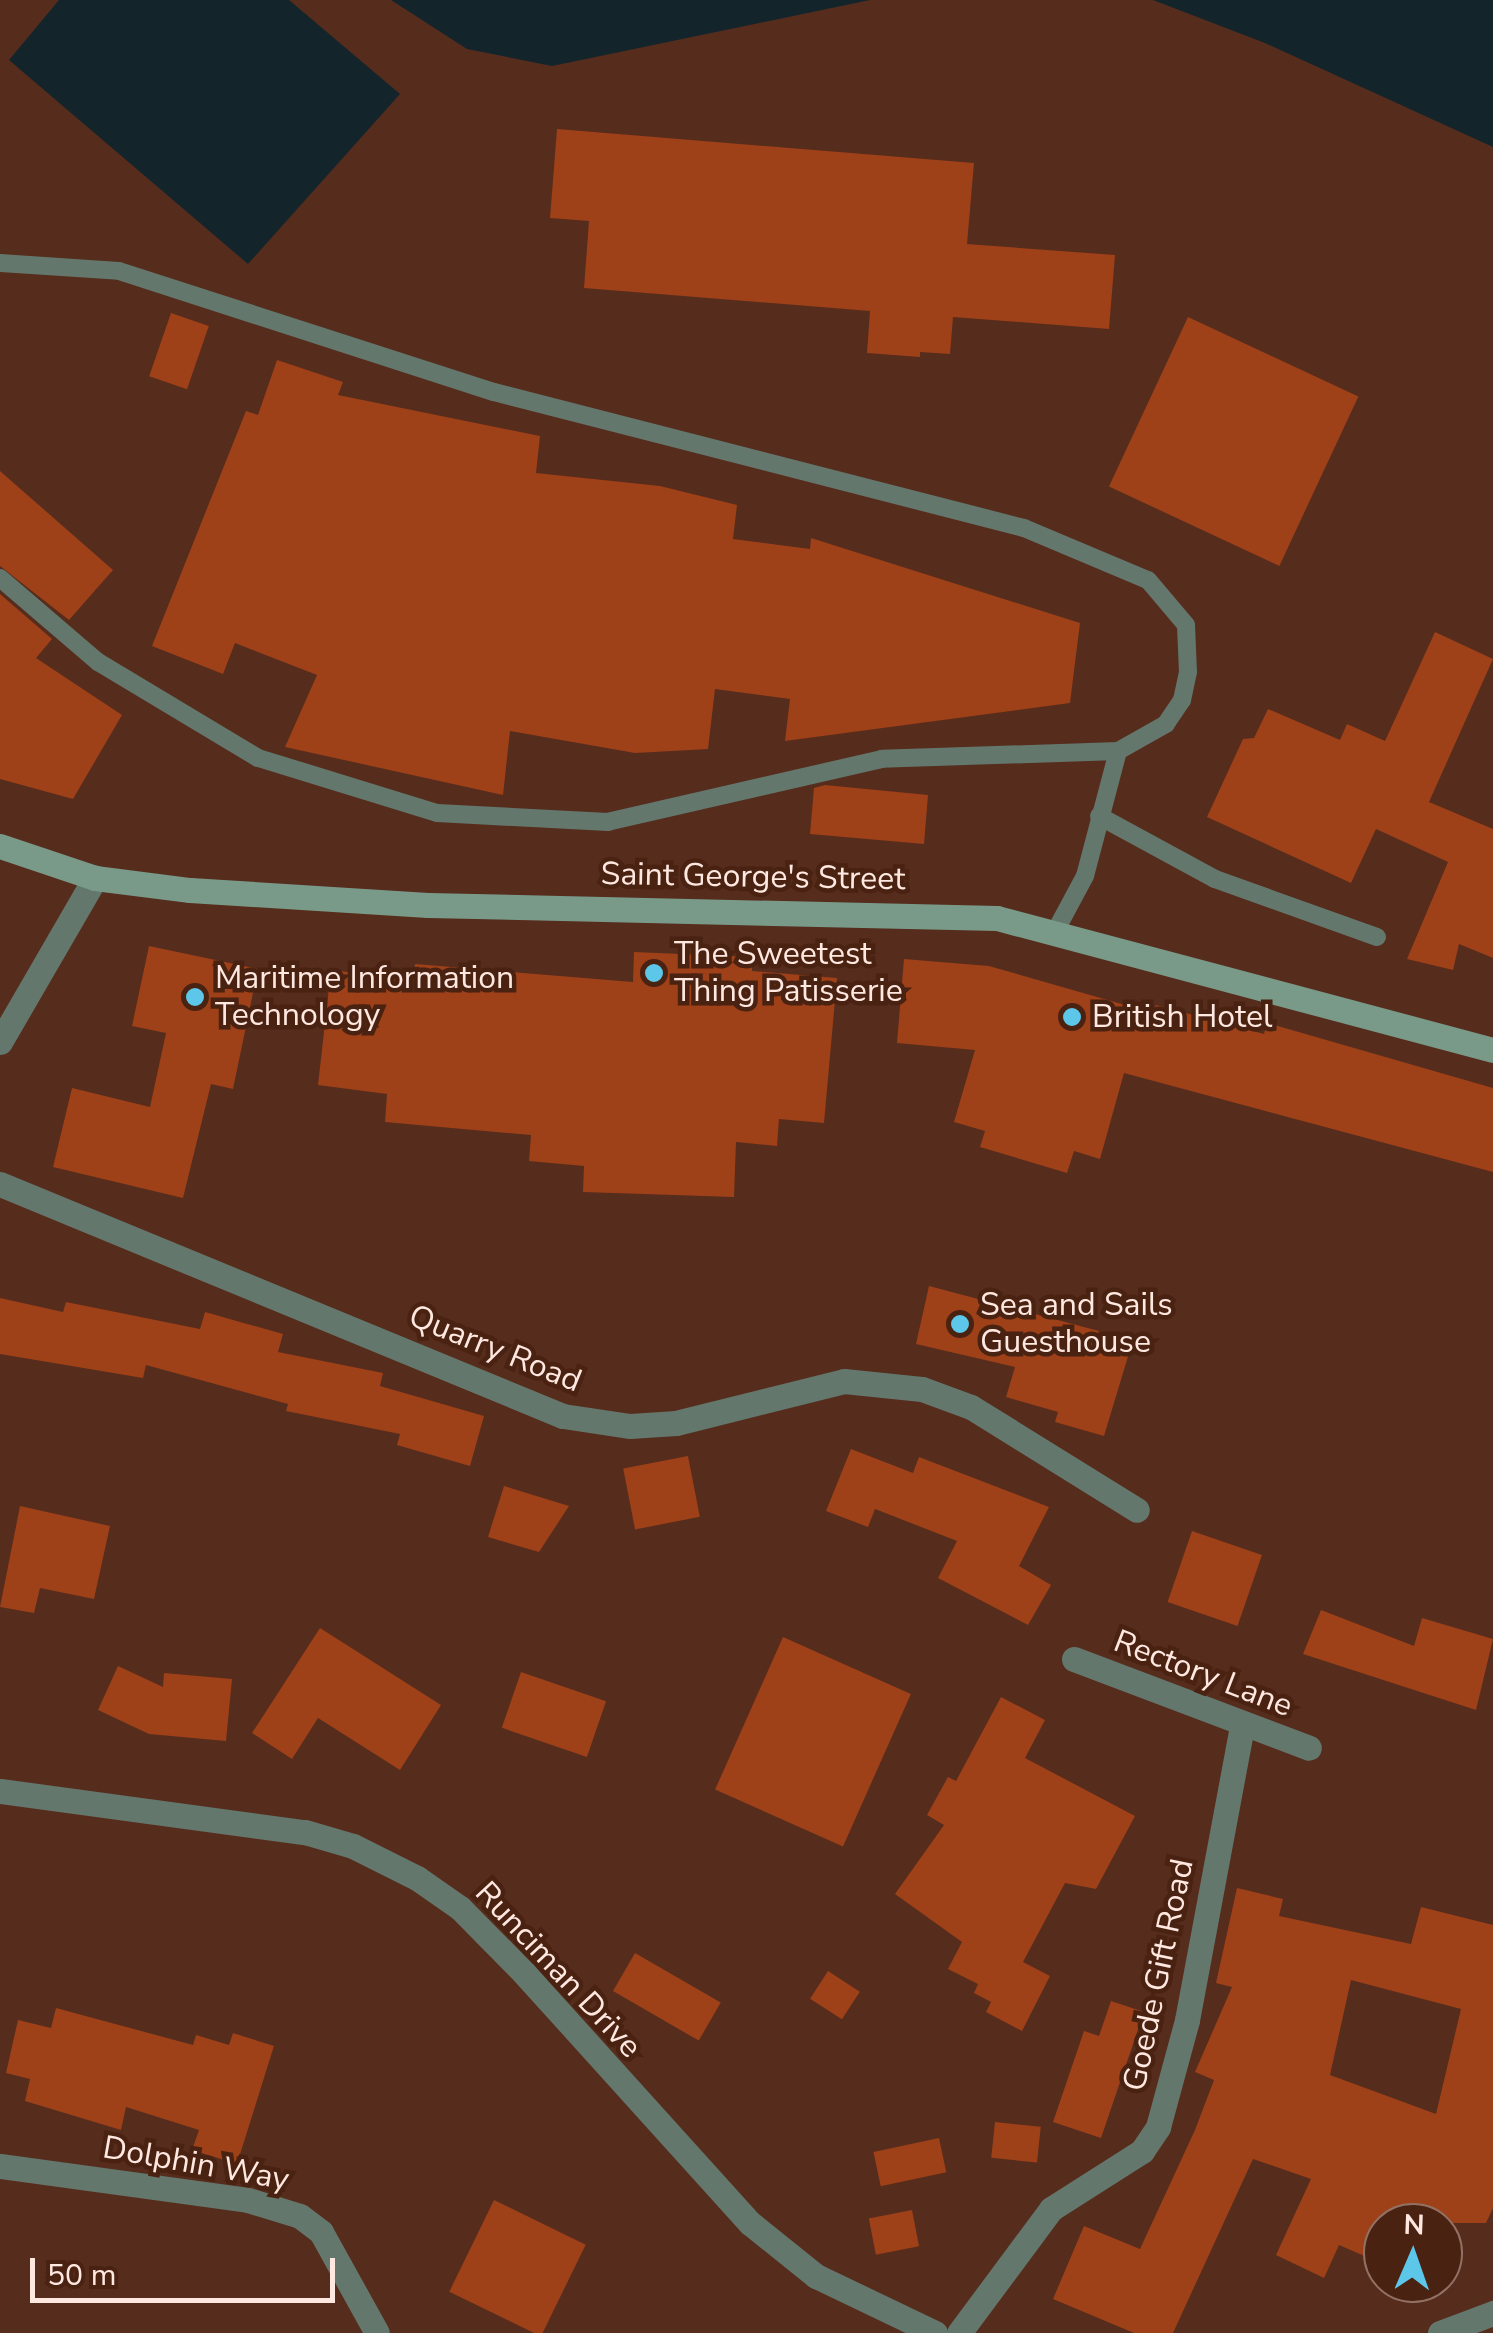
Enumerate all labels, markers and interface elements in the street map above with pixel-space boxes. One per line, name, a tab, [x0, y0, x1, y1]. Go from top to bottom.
street label: Saint George's Street	[600, 855, 906, 899]
place label: The Sweetest Thing Patisserie	[674, 936, 903, 1011]
place label: Maritime Information Technology	[215, 960, 514, 1035]
marker: The Sweetest Thing Patisserie	[643, 962, 665, 984]
marker: Maritime Information Technology	[184, 986, 206, 1008]
place label: British Hotel	[1092, 998, 1272, 1036]
marker: British Hotel	[1061, 1006, 1083, 1028]
place label: Sea and Sails Guesthouse	[980, 1287, 1173, 1362]
street label: Quarry Road	[403, 1297, 587, 1401]
marker: Sea and Sails Guesthouse	[949, 1313, 971, 1335]
street label: Rectory Lane	[1108, 1622, 1298, 1726]
street label: Goede Gift Road	[1116, 1855, 1202, 2095]
street label: Runciman Drive	[467, 1874, 649, 2066]
street label: Dolphin Way	[100, 2129, 292, 2199]
north arrow	[1363, 2203, 1463, 2303]
text: N	[1403, 2206, 1425, 2244]
scale bar	[35, 2238, 340, 2300]
text: 50 m	[47, 2255, 116, 2296]

